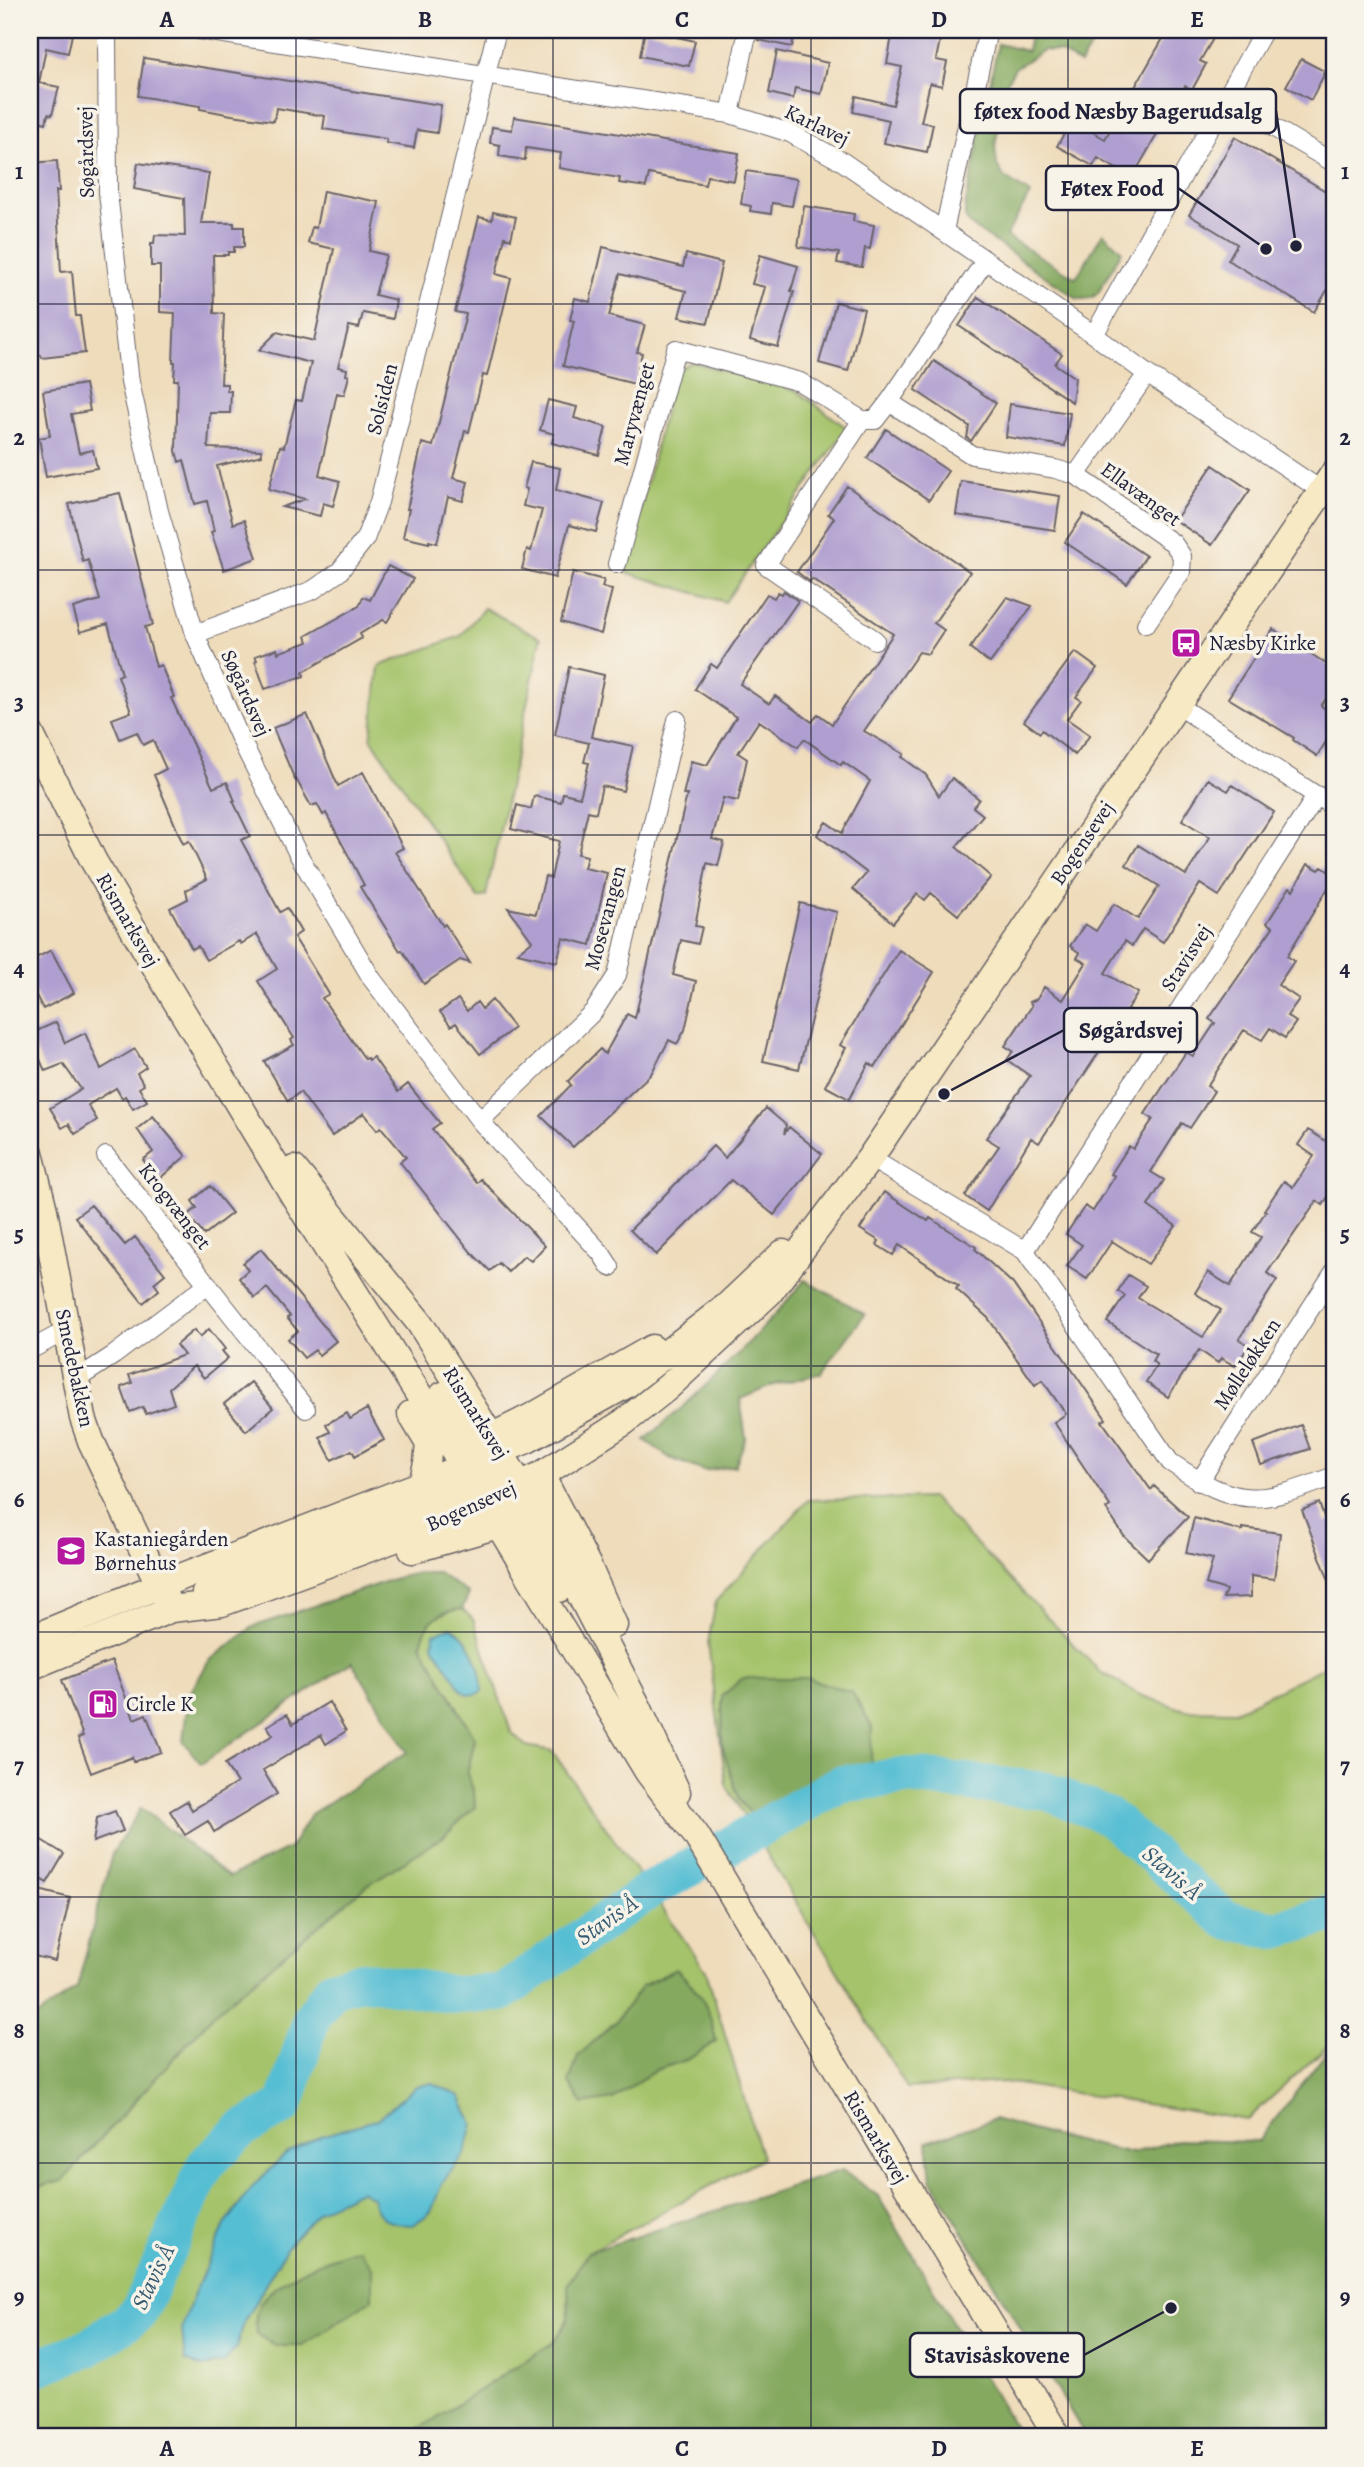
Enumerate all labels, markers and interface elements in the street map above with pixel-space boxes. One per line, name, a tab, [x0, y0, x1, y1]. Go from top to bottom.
text: A	[159, 4, 175, 35]
text: B	[418, 4, 432, 35]
text: C	[675, 4, 689, 35]
text: D	[931, 4, 947, 35]
text: E	[1190, 4, 1204, 35]
callout: føtex food Næsby Bagerudsalg	[960, 89, 1276, 133]
text: føtex food Næsby Bagerudsalg	[974, 96, 1262, 127]
street label: Karlavej	[780, 97, 854, 153]
street label: Søgårdsvej	[71, 106, 101, 198]
text: 1	[15, 156, 23, 187]
text: 1	[1341, 156, 1349, 187]
callout: Føtex Food	[1046, 166, 1178, 210]
text: Føtex Food	[1060, 173, 1164, 204]
street label: Maryvænget	[607, 359, 661, 469]
street label: Solsiden	[360, 360, 404, 438]
text: 2	[13, 422, 25, 453]
text: 2	[1339, 422, 1351, 453]
street label: Ellavænget	[1095, 455, 1187, 533]
bus stop icon: Næsby Kirke	[1169, 626, 1203, 660]
place label: Næsby Kirke	[1209, 629, 1316, 657]
street label: Søgårdsvej	[214, 645, 278, 741]
text: 3	[14, 687, 24, 718]
text: 3	[1340, 687, 1350, 718]
street label: Bogensevej	[1044, 795, 1120, 891]
street label: Mosevangen	[578, 862, 632, 974]
street label: Rismarksvej	[90, 868, 166, 972]
street label: Stavisvej	[1154, 919, 1218, 997]
text: 4	[14, 953, 25, 984]
text: 4	[1340, 953, 1351, 984]
callout: Søgårdsvej	[1064, 1008, 1197, 1052]
text: Søgårdsvej	[1079, 1015, 1183, 1046]
street label: Krogvænget	[132, 1157, 218, 1255]
text: 5	[14, 1218, 24, 1249]
text: 5	[1340, 1218, 1350, 1249]
street label: Smedebakken	[49, 1306, 101, 1430]
street label: Mølleløkken	[1207, 1313, 1287, 1415]
street label: Rismarksvej	[436, 1361, 516, 1465]
street label: Bogensevej	[422, 1474, 520, 1538]
text: 6	[14, 1484, 25, 1515]
text: 6	[1340, 1484, 1351, 1515]
place label: Kastaniegården Børnehus	[94, 1525, 229, 1577]
school or university icon: Kastaniegården Børnehus	[54, 1534, 88, 1568]
fuel station icon: Circle K	[86, 1687, 120, 1721]
place label: Circle K	[126, 1690, 193, 1718]
text: 7	[14, 1750, 24, 1781]
text: 7	[1340, 1750, 1350, 1781]
water label: Stavis Å	[1136, 1839, 1208, 1907]
water label: Stavis Å	[570, 1887, 644, 1952]
text: 8	[13, 2015, 25, 2046]
text: 8	[1339, 2015, 1351, 2046]
street label: Rismarksvej	[837, 2085, 915, 2189]
water label: Stavis Å	[124, 2239, 182, 2315]
text: 9	[14, 2281, 24, 2312]
text: 9	[1340, 2281, 1350, 2312]
callout: Stavisåskovene	[910, 2333, 1084, 2377]
text: Stavisåskovene	[924, 2340, 1070, 2371]
text: A	[159, 2433, 175, 2464]
text: B	[418, 2433, 432, 2464]
text: C	[675, 2433, 689, 2464]
text: D	[931, 2433, 947, 2464]
text: E	[1190, 2433, 1204, 2464]

